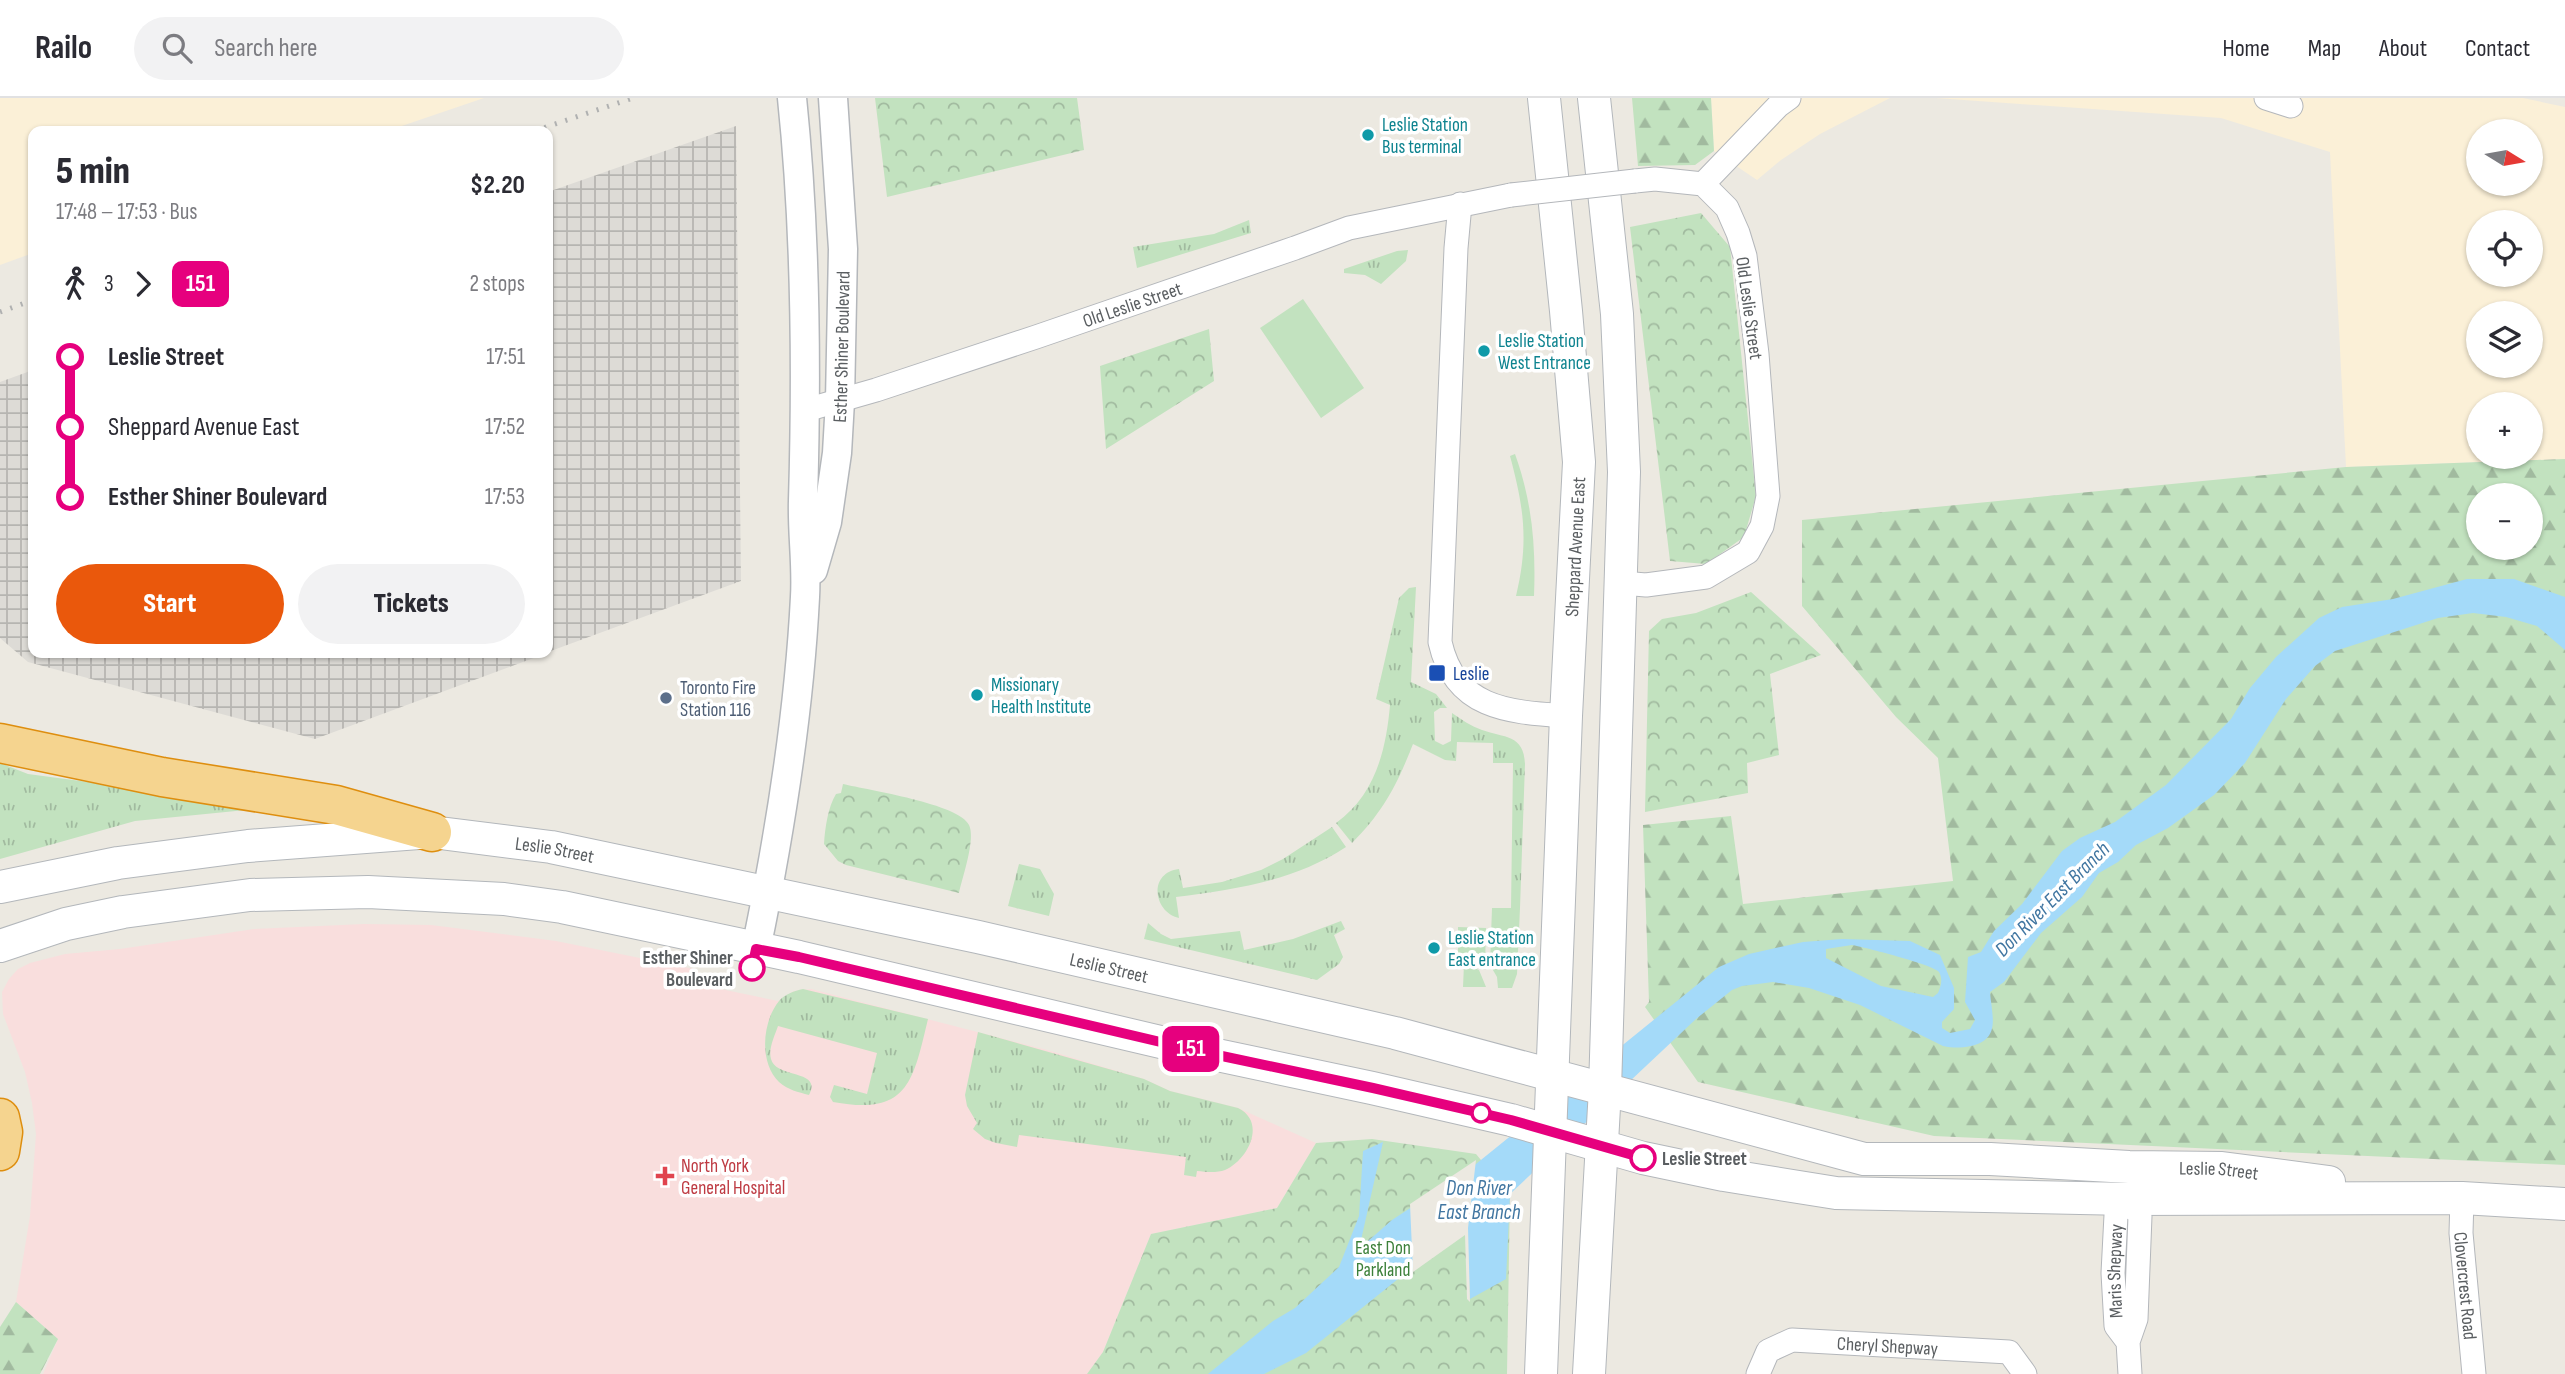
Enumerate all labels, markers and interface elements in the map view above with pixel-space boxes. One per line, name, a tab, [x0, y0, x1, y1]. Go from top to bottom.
search box	[134, 17, 624, 80]
text: Railo	[35, 28, 92, 68]
icon: search	[158, 29, 196, 67]
text: Search here	[214, 33, 318, 64]
text: Home	[2222, 34, 2270, 63]
text: Map	[2308, 34, 2341, 63]
text: About	[2379, 34, 2427, 63]
text: Contact	[2465, 34, 2530, 63]
place label: Leslie Station Bus terminal	[1382, 114, 1468, 159]
north arrow	[2466, 119, 2543, 196]
map controls	[2466, 119, 2543, 560]
marker: Leslie Station Bus terminal	[1360, 127, 1376, 143]
text: 5 min	[56, 149, 130, 194]
text: $2.20	[470, 170, 525, 201]
text: 17:48 – 17:53 · Bus	[56, 198, 198, 226]
button: locate	[2466, 210, 2543, 287]
street label: Old Leslie Street	[1730, 255, 1767, 361]
icon: walk	[56, 265, 94, 303]
icon: forward	[124, 265, 162, 303]
text: 151	[186, 269, 215, 298]
text: 3	[104, 270, 114, 298]
text: 2 stops	[469, 270, 525, 298]
street label: Esther Shiner Boulevard	[829, 271, 856, 423]
street label: Old Leslie Street	[1080, 278, 1185, 333]
button: layers	[2466, 301, 2543, 378]
place label: Leslie Station West Entrance	[1498, 330, 1591, 375]
text: Leslie Street	[108, 342, 224, 373]
text: 17:51	[486, 343, 525, 371]
marker: Leslie Station West Entrance	[1476, 343, 1492, 359]
button: +	[2466, 392, 2543, 469]
text: Sheppard Avenue East	[108, 412, 300, 443]
text: 17:52	[485, 413, 525, 441]
street label: Sheppard Avenue East	[1561, 476, 1591, 617]
text: Esther Shiner Boulevard	[108, 482, 327, 513]
text: 17:53	[485, 483, 525, 511]
button: −	[2466, 483, 2543, 560]
button: Start	[56, 564, 284, 644]
button: Tickets	[298, 564, 525, 644]
marker: Leslie	[1427, 663, 1447, 683]
place label: Leslie	[1453, 663, 1489, 686]
place label: Missionary Health Institute	[991, 674, 1091, 719]
place label: Toronto Fire Station 116	[680, 677, 756, 722]
marker: Missionary Health Institute	[969, 687, 985, 703]
marker: Toronto Fire Station 116	[658, 690, 674, 706]
street label: Leslie Street	[514, 833, 596, 869]
water label: Don River East Branch	[1990, 837, 2115, 962]
place label: Leslie Station East entrance	[1448, 927, 1536, 972]
marker: Leslie Station East entrance	[1426, 940, 1442, 956]
place label: Esther Shiner Boulevard	[642, 947, 733, 992]
street label: Leslie Street	[1067, 949, 1150, 989]
marker: Esther Shiner Boulevard	[739, 955, 765, 981]
line badge: 151	[1151, 1026, 1231, 1072]
text: 151	[1176, 1034, 1206, 1063]
unlabelled marker	[1471, 1103, 1491, 1123]
marker: Leslie Street	[1630, 1145, 1656, 1171]
place label: Leslie Street	[1662, 1148, 1747, 1171]
place label: North York General Hospital	[681, 1155, 785, 1200]
street label: Leslie Street	[2179, 1158, 2260, 1186]
marker: North York General Hospital	[655, 1166, 675, 1186]
water label: Don River East Branch	[1438, 1176, 1521, 1225]
street label: Maris Shepway	[2103, 1223, 2129, 1319]
street label: Clovercrest Road	[2448, 1231, 2481, 1341]
park label: East Don Parkland	[1355, 1237, 1411, 1282]
street label: Cheryl Shepway	[1836, 1332, 1939, 1361]

